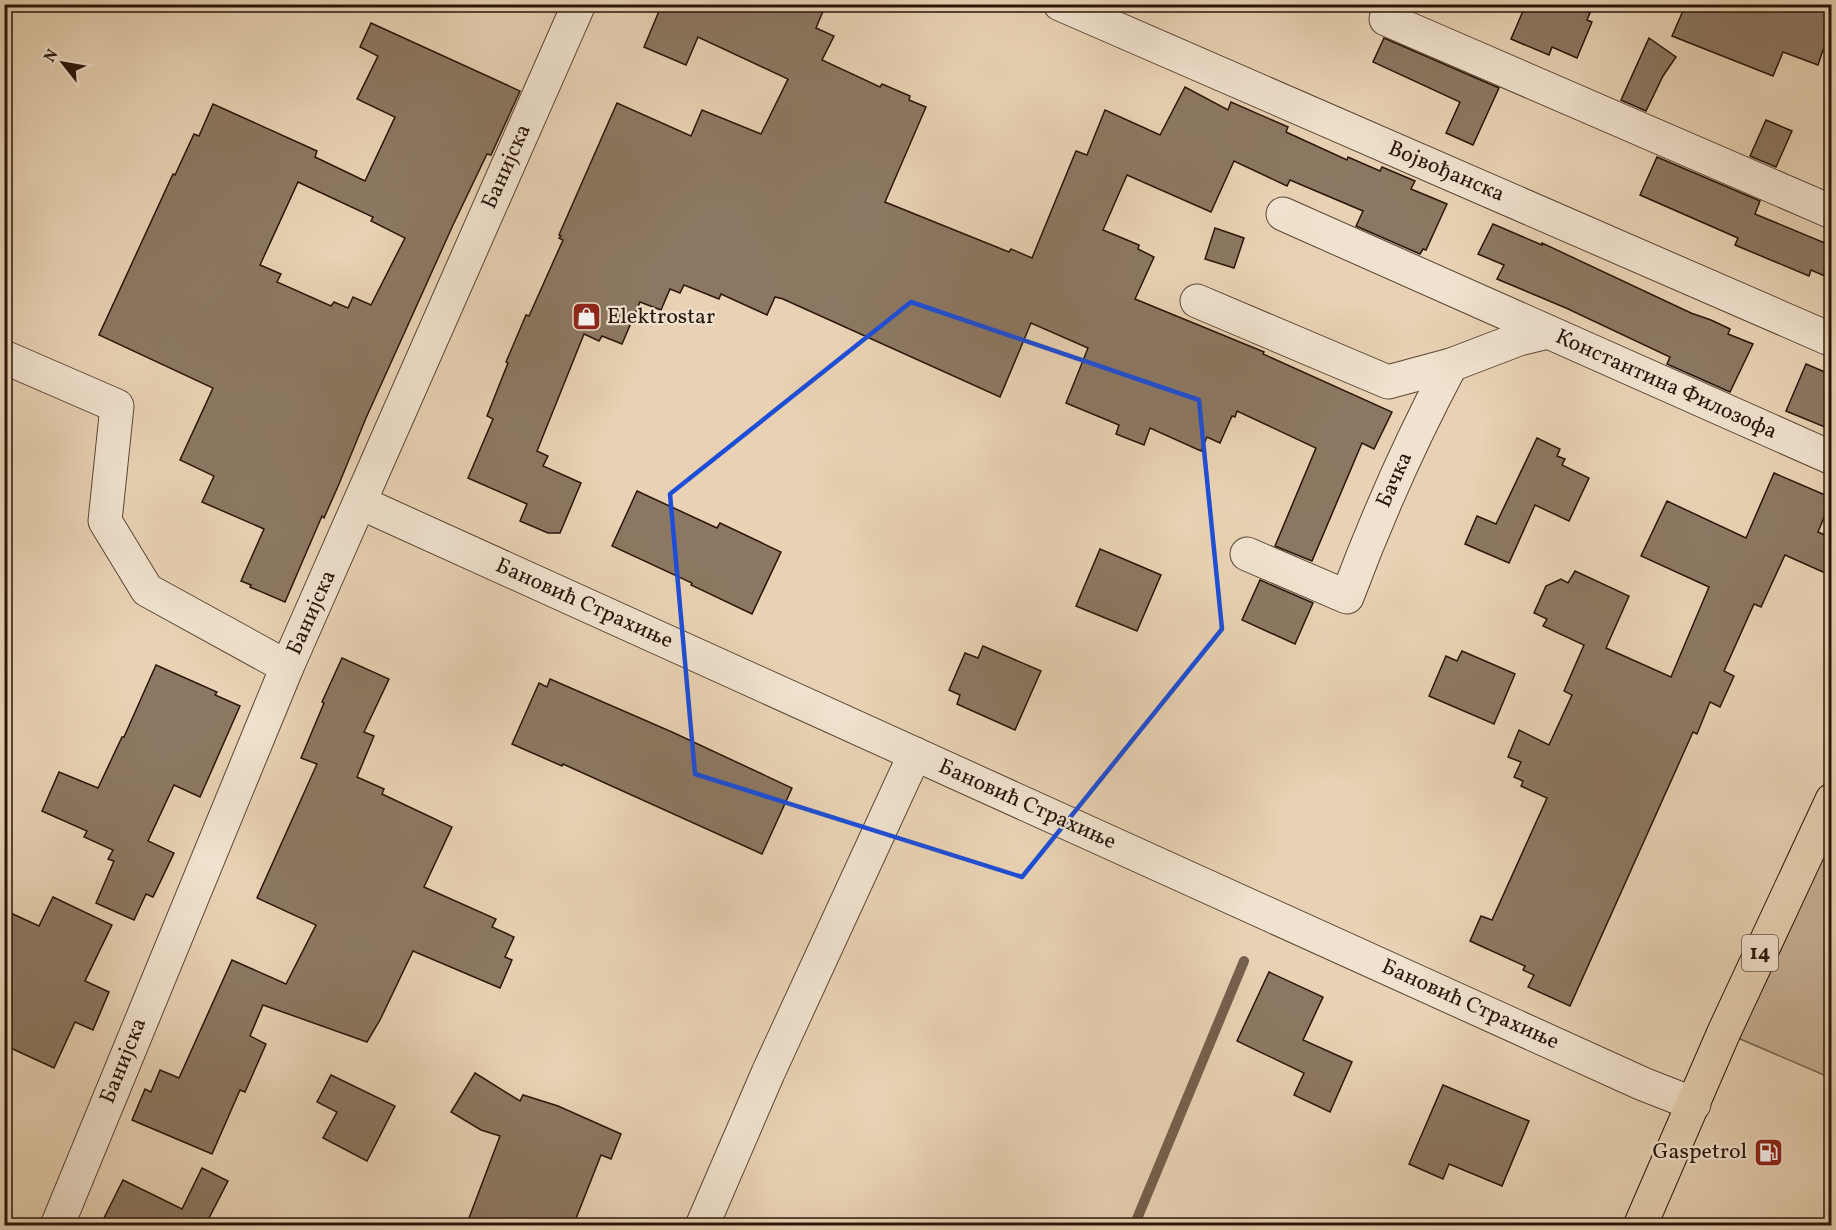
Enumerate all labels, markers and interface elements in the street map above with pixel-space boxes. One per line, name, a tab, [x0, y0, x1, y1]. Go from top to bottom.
north arrow	[33, 33, 93, 93]
text: N	[39, 45, 64, 67]
street label: Банијска	[475, 120, 539, 214]
street label: Војвођанска	[1383, 134, 1509, 210]
shop icon: Elektrostar	[570, 301, 602, 333]
place label: Elektrostar	[607, 302, 715, 333]
street label: Константина Филозофа	[1550, 322, 1782, 448]
street label: Бачка	[1369, 447, 1421, 513]
street label: Бановић Страхиње	[490, 551, 678, 657]
street label: Банијска	[280, 566, 344, 660]
street label: Бановић Страхиње	[933, 752, 1121, 858]
road number: 14	[1742, 935, 1778, 971]
street label: Бановић Страхиње	[1376, 952, 1564, 1058]
street label: Банијска	[93, 1013, 155, 1109]
fuel station icon: Gaspetrol	[1752, 1136, 1784, 1168]
place label: Gaspetrol	[1653, 1137, 1747, 1168]

